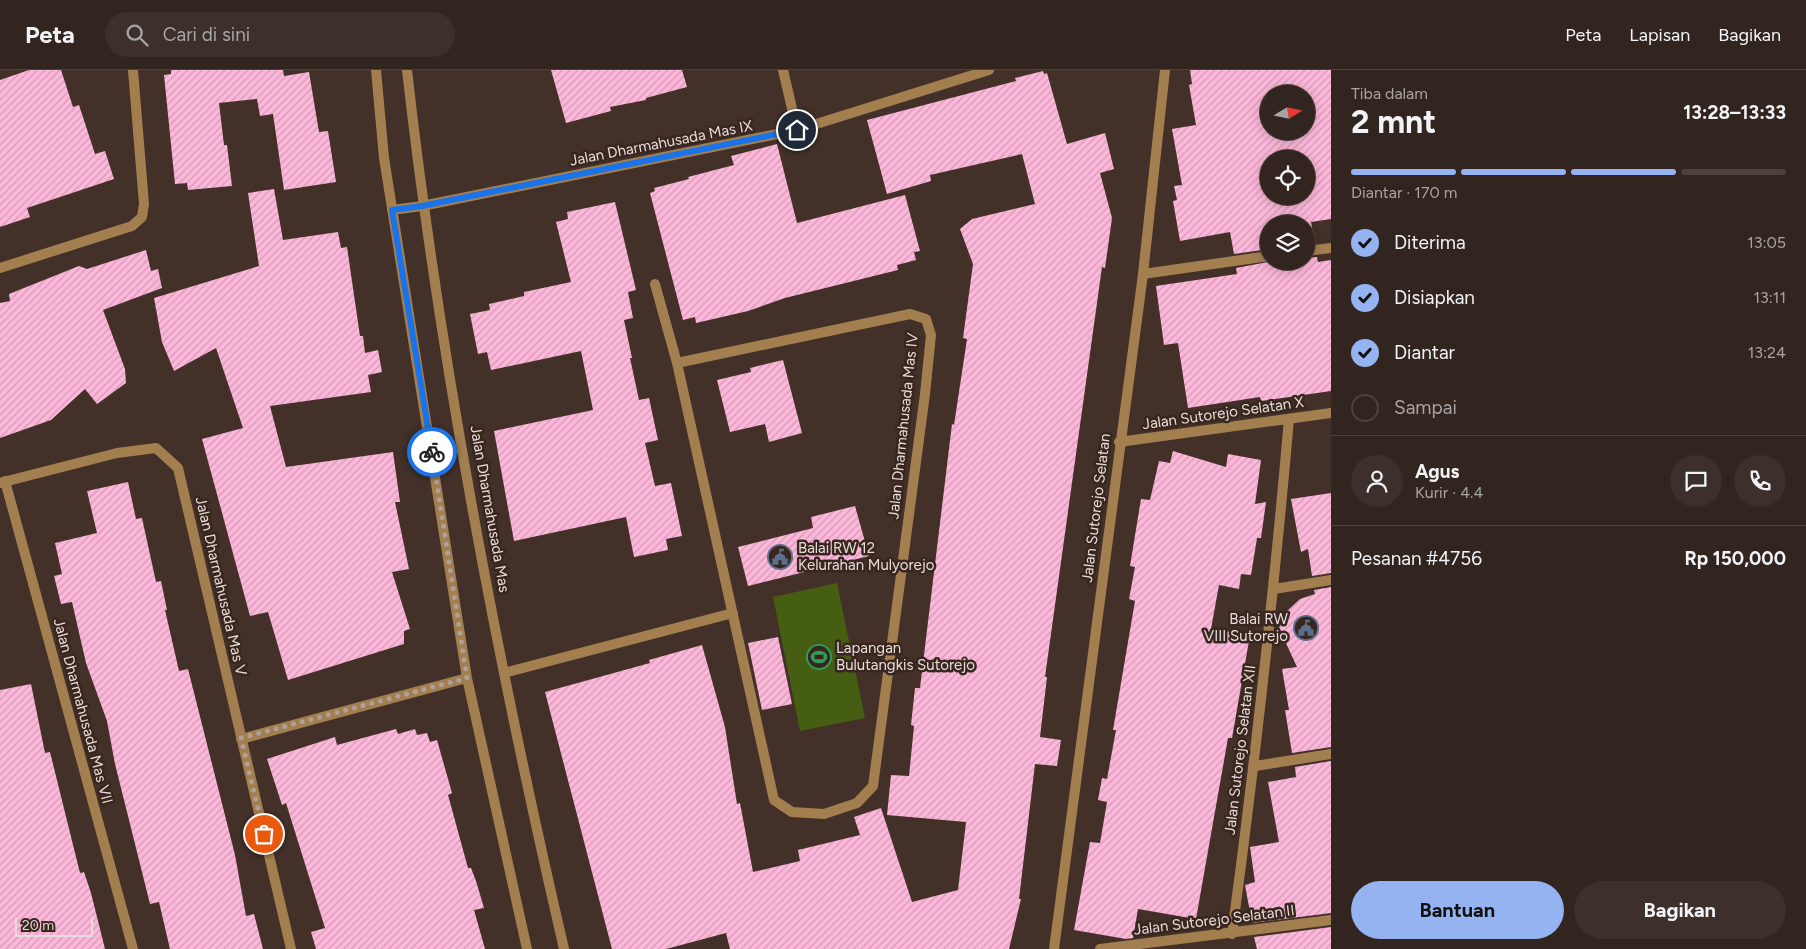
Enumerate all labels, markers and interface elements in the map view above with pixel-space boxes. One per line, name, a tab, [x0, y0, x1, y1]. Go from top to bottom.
search box	[105, 12, 455, 57]
text: Peta	[25, 20, 75, 49]
icon: search	[123, 21, 151, 49]
text: Cari di sini	[163, 23, 250, 46]
text: Peta	[1565, 24, 1601, 46]
text: Lapisan	[1629, 24, 1690, 46]
text: Bagikan	[1718, 24, 1781, 46]
text: Tiba dalam	[1351, 84, 1428, 103]
north arrow	[1260, 85, 1315, 140]
map controls	[1260, 85, 1315, 270]
text: 13:28–13:33	[1683, 101, 1786, 124]
text: 2 mnt	[1351, 103, 1436, 141]
pin	[776, 109, 818, 151]
street label: Jalan Dharmahusada Mas IX	[568, 116, 755, 170]
icon: home	[783, 116, 811, 144]
button: locate	[1260, 150, 1315, 205]
text: Diantar · 170 m	[1351, 183, 1457, 202]
button: layers	[1260, 215, 1315, 270]
icon: check	[1351, 229, 1379, 257]
text: Diterima	[1394, 231, 1466, 254]
text: 13:05	[1747, 233, 1786, 252]
icon: check	[1351, 284, 1379, 312]
text: Disiapkan	[1394, 286, 1475, 309]
text: 13:11	[1753, 288, 1786, 307]
street label: Jalan Dharmahusada Mas IV	[884, 331, 922, 520]
icon: check	[1351, 339, 1379, 367]
text: Diantar	[1394, 341, 1455, 364]
text: 13:24	[1748, 343, 1786, 362]
street label: Jalan Sutorejo Selatan X	[1141, 393, 1306, 433]
text: Sampai	[1394, 396, 1457, 419]
street label: Jalan Dharmahusada Mas	[466, 424, 514, 594]
courier	[407, 427, 457, 477]
street label: Jalan Sutorejo Selatan	[1078, 432, 1114, 584]
icon: bike	[418, 438, 446, 466]
button: person	[1351, 455, 1403, 507]
button: chat	[1670, 455, 1722, 507]
button: phone	[1734, 455, 1786, 507]
text: Agus	[1415, 460, 1459, 483]
text: Kurir · 4.4	[1415, 483, 1483, 502]
street label: Jalan Dharmahusada Mas V	[192, 495, 251, 678]
place label: Balai RW 12 Kelurahan Mulyorejo	[798, 539, 935, 574]
public building icon: Balai RW 12 Kelurahan Mulyorejo	[767, 544, 793, 570]
text: Pesanan #4756	[1351, 547, 1482, 570]
text: Rp 150,000	[1685, 547, 1786, 570]
place label: Balai RW VIII Sutorejo	[1204, 610, 1289, 645]
public building icon: Balai RW VIII Sutorejo	[1293, 615, 1319, 641]
street label: Jalan Dharmahusada Mas VII	[50, 616, 116, 806]
place label: Lapangan Bulutangkis Sutorejo	[836, 639, 975, 674]
sports icon: Lapangan Bulutangkis Sutorejo	[806, 644, 832, 670]
street label: Jalan Sutorejo Selatan XII	[1221, 664, 1259, 836]
pin	[243, 813, 285, 855]
icon: bag	[250, 820, 278, 848]
button: Bantuan	[1351, 881, 1564, 939]
button: Bagikan	[1574, 881, 1786, 939]
street label: Jalan Sutorejo Selatan II	[1133, 901, 1295, 939]
scale bar	[15, 914, 92, 937]
text: 20 m	[22, 917, 54, 934]

